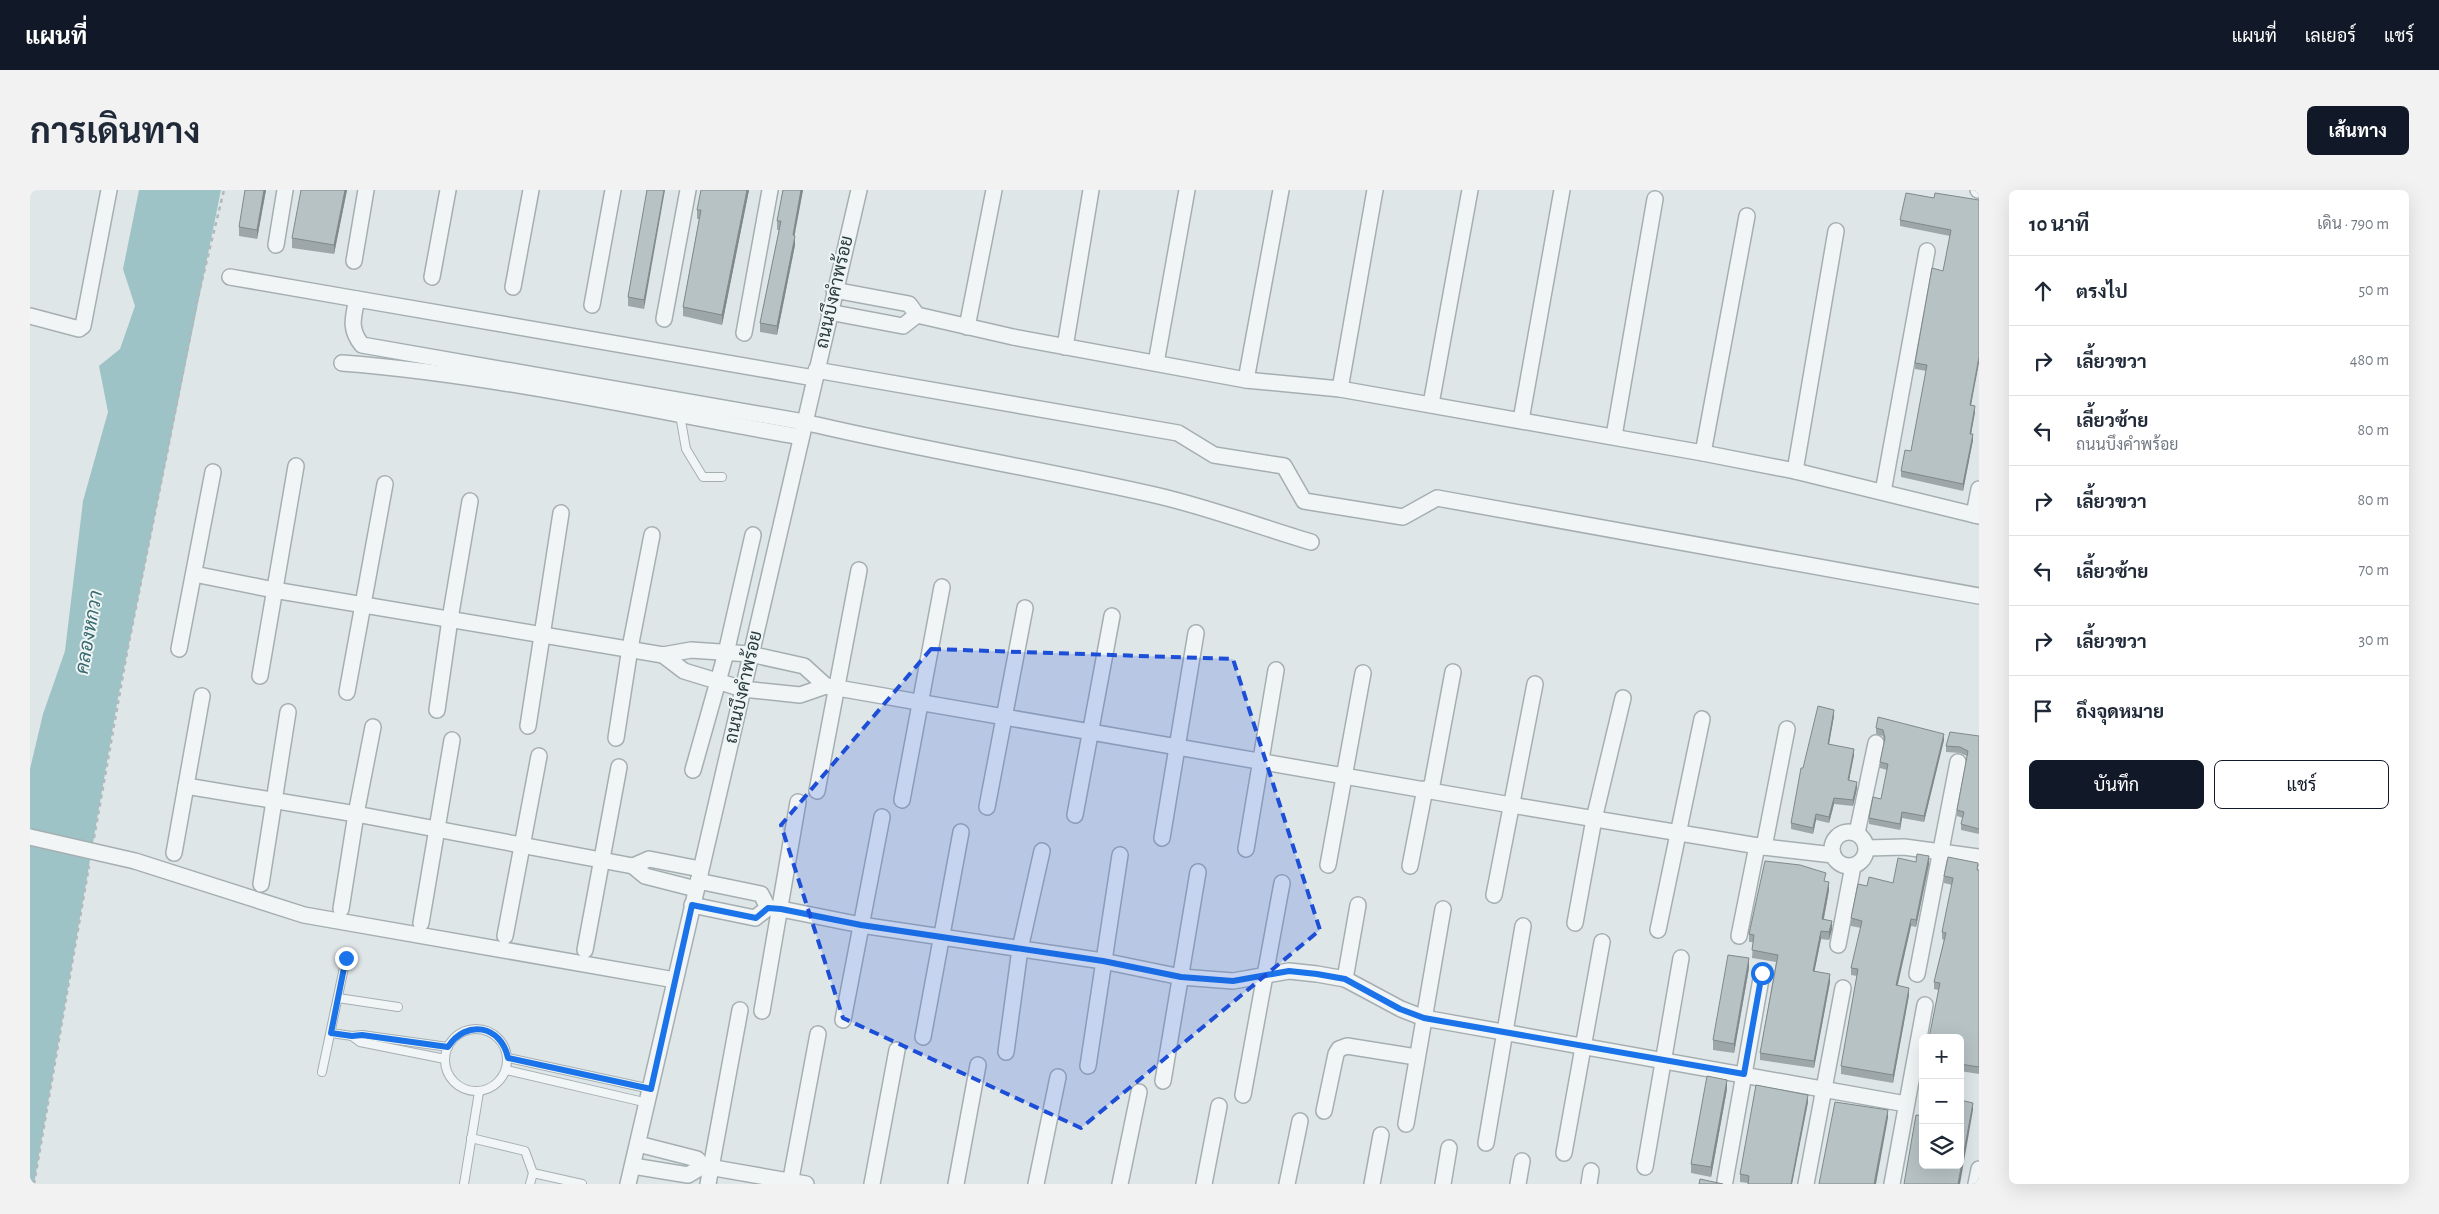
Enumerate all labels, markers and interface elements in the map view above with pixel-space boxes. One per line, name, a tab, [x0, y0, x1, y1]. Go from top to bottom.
text: แผนที่	[25, 25, 87, 49]
text: แผนที่	[2232, 28, 2277, 46]
text: เลเยอร์	[2305, 28, 2356, 46]
text: แชร์	[2384, 28, 2414, 46]
button: เส้นทาง	[2307, 106, 2409, 155]
text: การเดินทาง	[30, 115, 200, 150]
text: 10 นาที	[2029, 214, 2089, 235]
text: เดิน · 790 m	[2317, 216, 2389, 232]
street label: ถนนบึงคำพร้อย	[809, 233, 857, 350]
icon: ahead	[2029, 277, 2057, 305]
text: 50 m	[2358, 282, 2389, 298]
text: ตรงไป	[2076, 283, 2128, 302]
icon: right	[2029, 347, 2057, 375]
text: 480 m	[2350, 352, 2389, 368]
text: เลี้ยวขวา	[2076, 353, 2147, 372]
text: เลี้ยวซ้าย	[2076, 412, 2148, 431]
icon: left	[2029, 417, 2057, 445]
text: 80 m	[2358, 422, 2389, 438]
text: ถนนบึงคำพร้อย	[2076, 437, 2178, 453]
icon: right	[2029, 487, 2057, 515]
text: 80 m	[2358, 492, 2389, 508]
text: เลี้ยวขวา	[2076, 493, 2147, 512]
icon: left	[2029, 557, 2057, 585]
text: 70 m	[2358, 562, 2389, 578]
text: เลี้ยวซ้าย	[2076, 563, 2148, 582]
water label: คลองหกวา	[73, 589, 106, 675]
icon: right	[2029, 627, 2057, 655]
street label: ถนนบึงคำพร้อย	[718, 628, 766, 745]
text: 30 m	[2359, 632, 2389, 648]
text: เลี้ยวขวา	[2076, 633, 2147, 652]
icon: arrive	[2029, 697, 2057, 725]
text: ถึงจุดหมาย	[2076, 703, 2164, 722]
button: บันทึก	[2029, 760, 2204, 809]
button: แชร์	[2214, 760, 2389, 809]
route end	[335, 947, 358, 970]
route start	[1751, 962, 1774, 985]
map controls	[1919, 1034, 1964, 1169]
button: +	[1919, 1034, 1964, 1079]
button: −	[1919, 1079, 1964, 1124]
button: layers	[1919, 1124, 1964, 1169]

